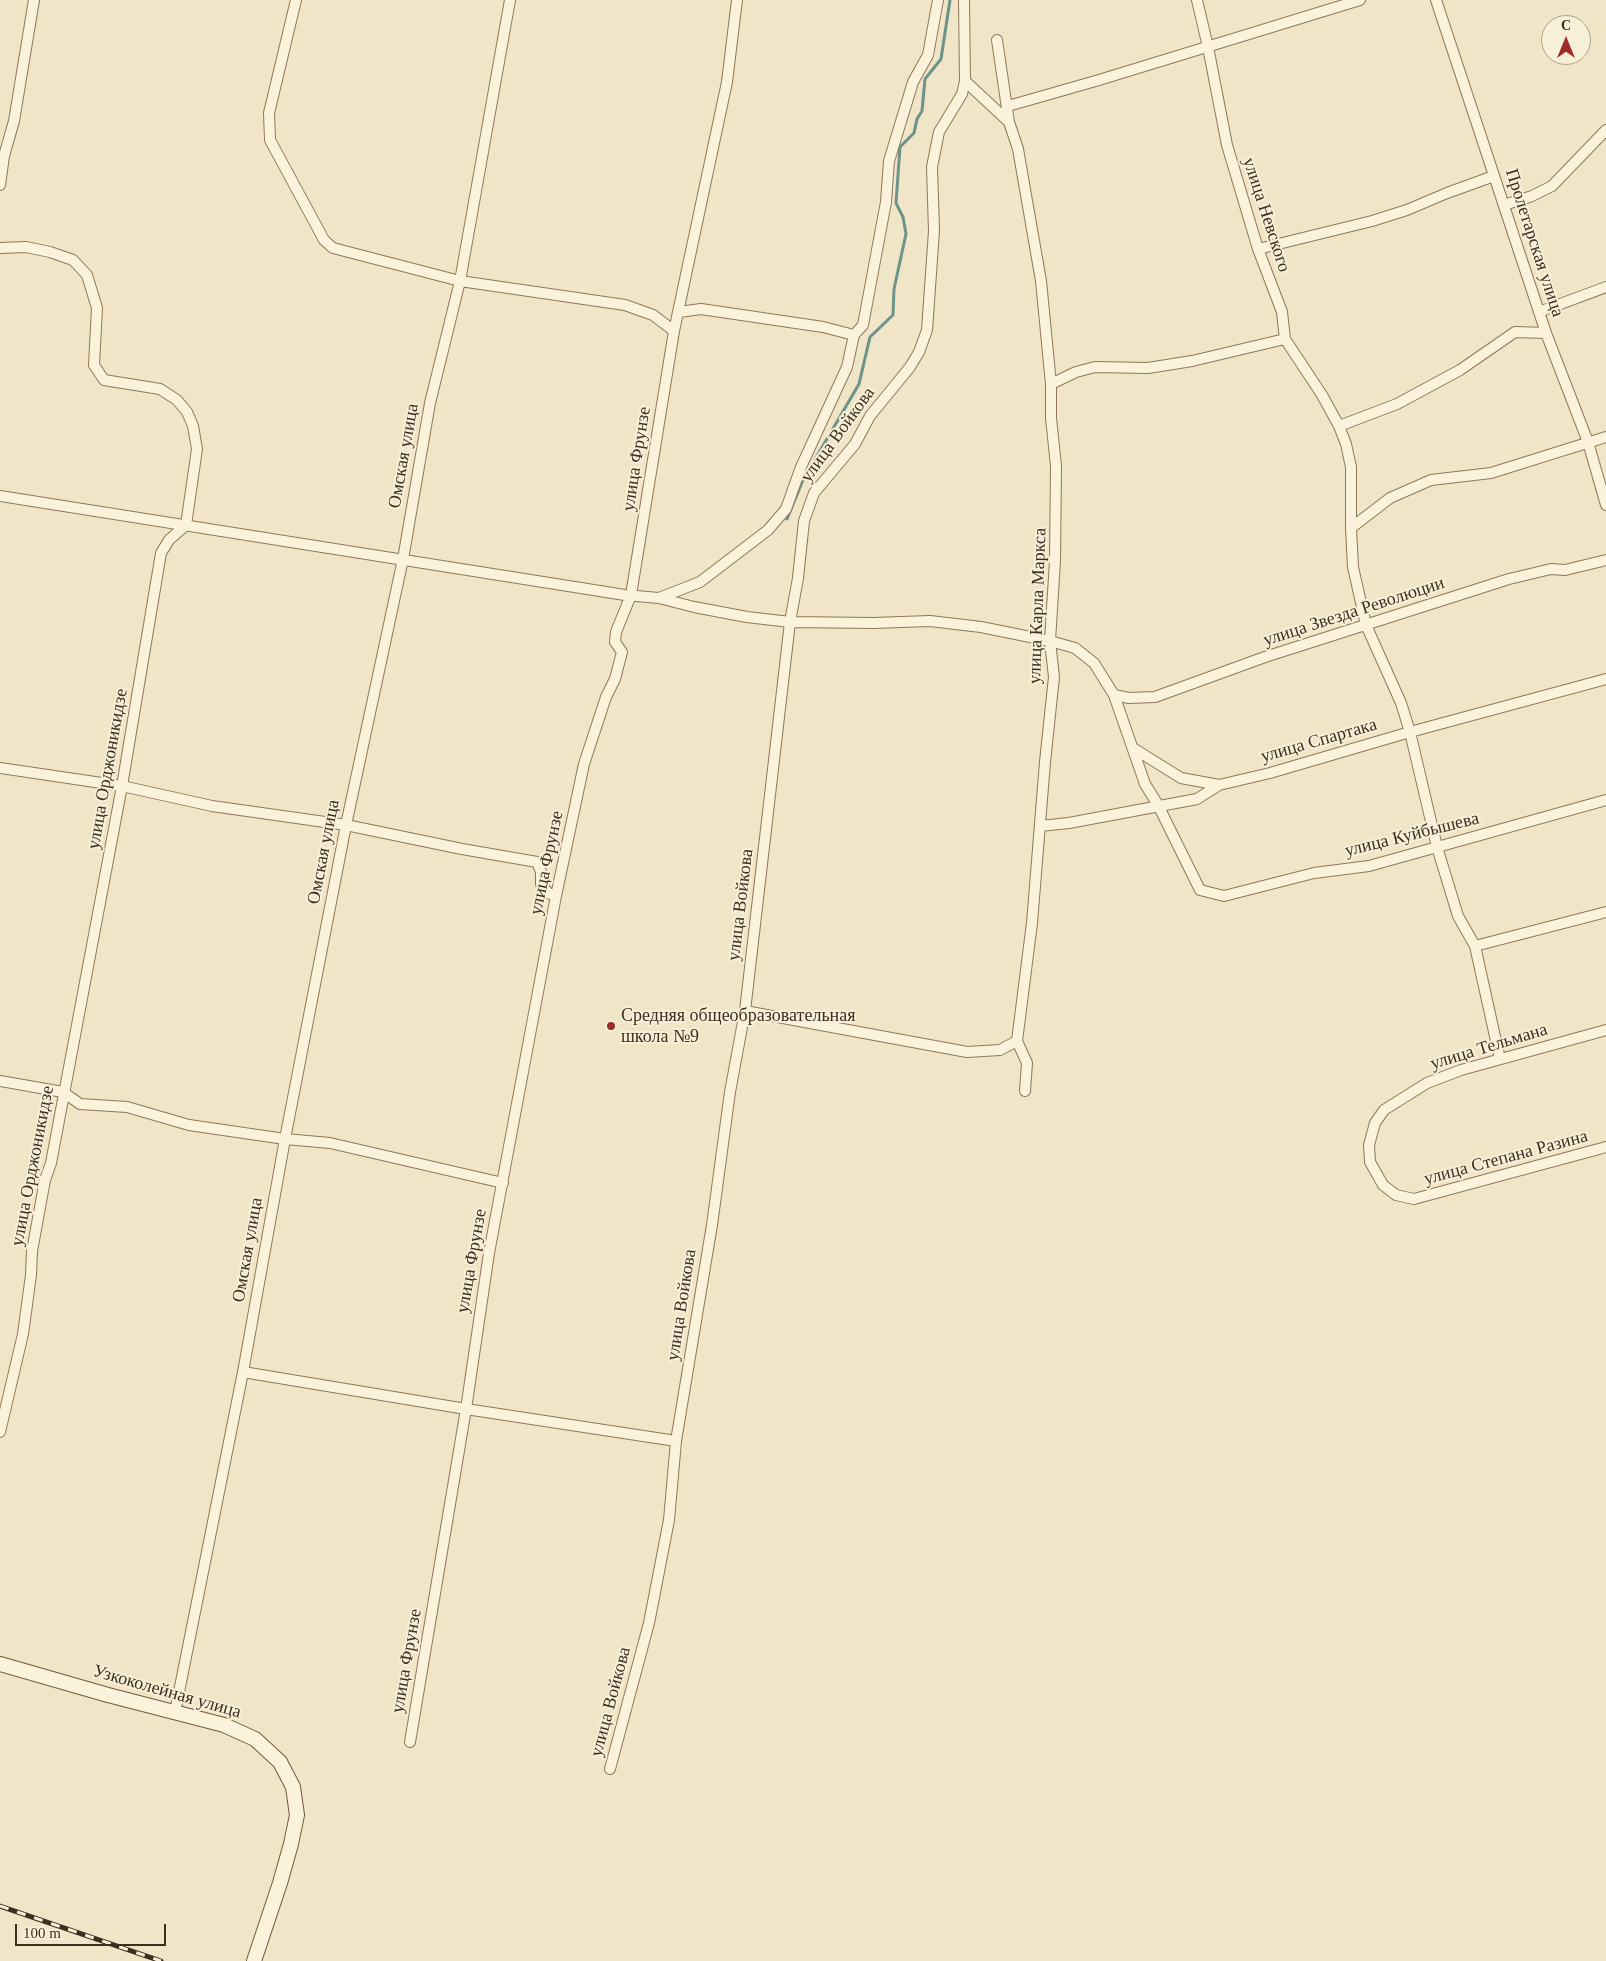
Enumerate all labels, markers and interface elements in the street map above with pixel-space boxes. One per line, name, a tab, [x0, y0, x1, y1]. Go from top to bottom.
north arrow	[1541, 15, 1591, 65]
text: С	[1561, 18, 1571, 33]
street label: улица Невского	[1237, 155, 1295, 275]
street label: Пролетарская улица	[1500, 166, 1568, 320]
street label: улица Войкова	[796, 383, 880, 487]
street label: Омская улица	[384, 402, 424, 510]
street label: улица Фрунзе	[618, 405, 656, 513]
street label: улица Карла Маркса	[1024, 527, 1052, 685]
street label: улица Звезда Революции	[1261, 572, 1447, 652]
street label: улица Орджоникидзе	[83, 687, 133, 851]
street label: улица Спартака	[1258, 714, 1380, 768]
street label: Омская улица	[303, 798, 345, 906]
street label: улица Куйбышева	[1343, 808, 1481, 862]
street label: улица Фрунзе	[525, 809, 569, 917]
street label: улица Войкова	[723, 848, 759, 962]
place label: Средняя общеобразовательная школа №9	[621, 1005, 856, 1048]
street label: улица Тельмана	[1428, 1019, 1550, 1075]
marker: Средняя общеобразовательная школа №9	[605, 1020, 617, 1032]
street label: улица Орджоникидзе	[7, 1084, 59, 1248]
street label: улица Степана Разина	[1422, 1126, 1590, 1190]
street label: Омская улица	[228, 1196, 268, 1304]
street label: улица Фрунзе	[452, 1207, 492, 1315]
street label: улица Войкова	[663, 1248, 701, 1362]
street label: улица Фрунзе	[387, 1607, 427, 1715]
street label: улица Войкова	[586, 1645, 636, 1759]
street label: Узкоколейная улица	[90, 1661, 244, 1723]
scale bar	[18, 1914, 169, 1946]
text: 100 m	[23, 1925, 61, 1941]

